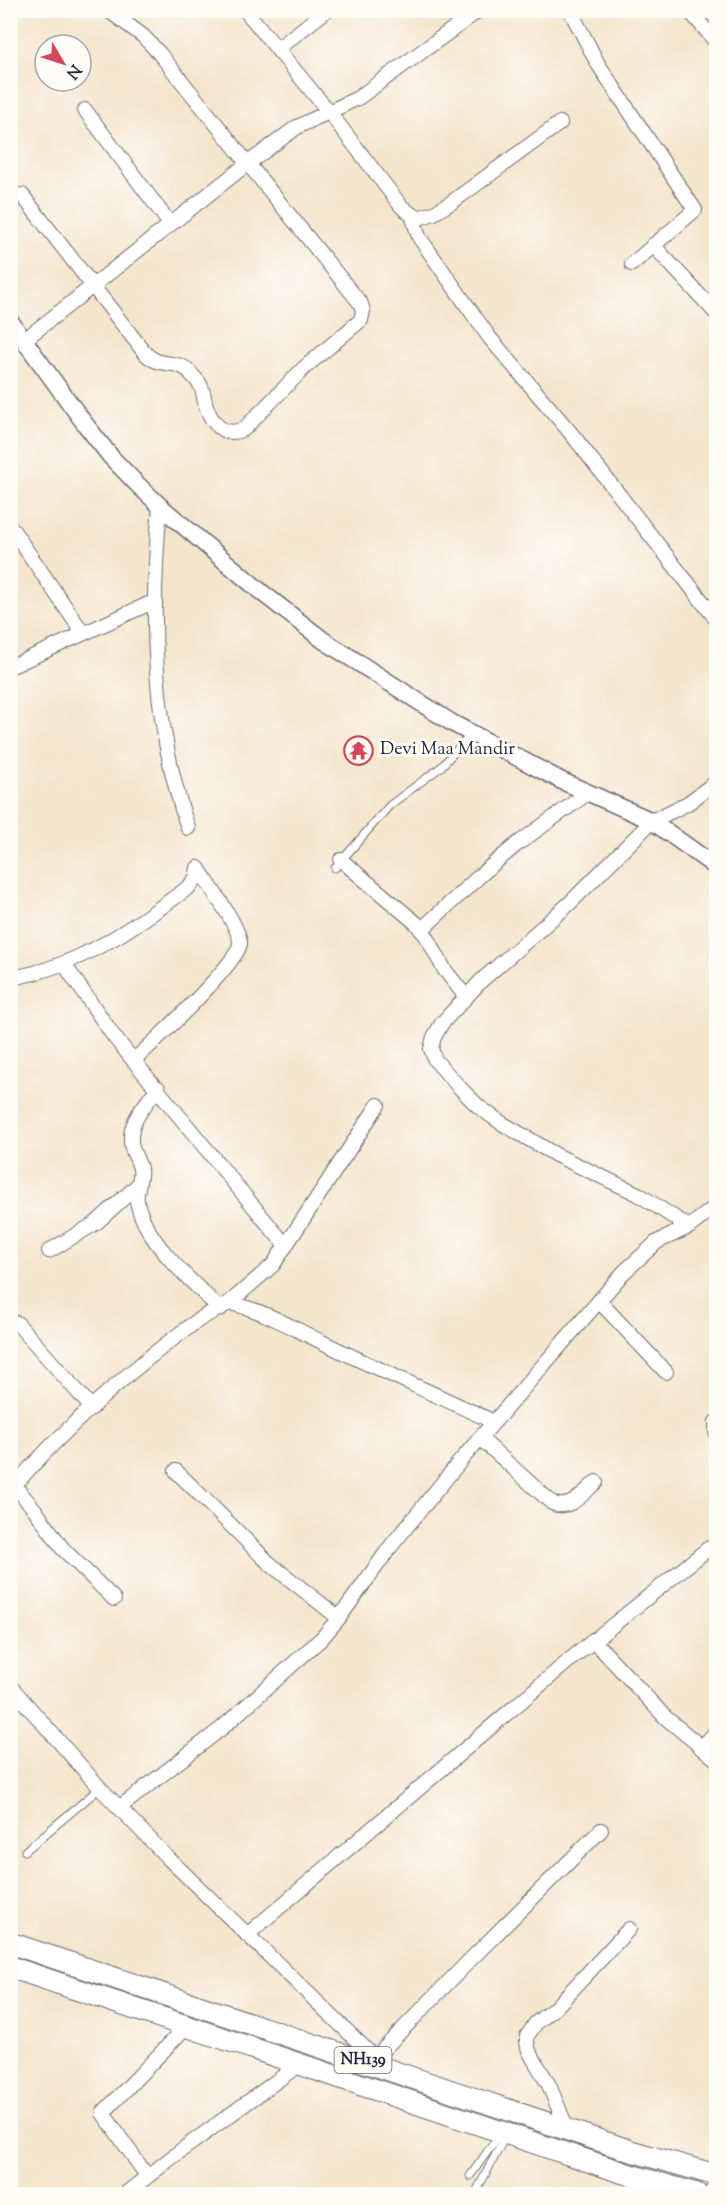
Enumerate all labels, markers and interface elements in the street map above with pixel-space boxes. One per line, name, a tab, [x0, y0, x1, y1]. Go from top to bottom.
north arrow	[33, 33, 93, 93]
text: N	[60, 59, 86, 83]
temple icon: Devi Maa Mandir	[343, 734, 375, 766]
place label: Devi Maa Mandir	[380, 737, 515, 763]
road number: NH139	[334, 2047, 392, 2073]

